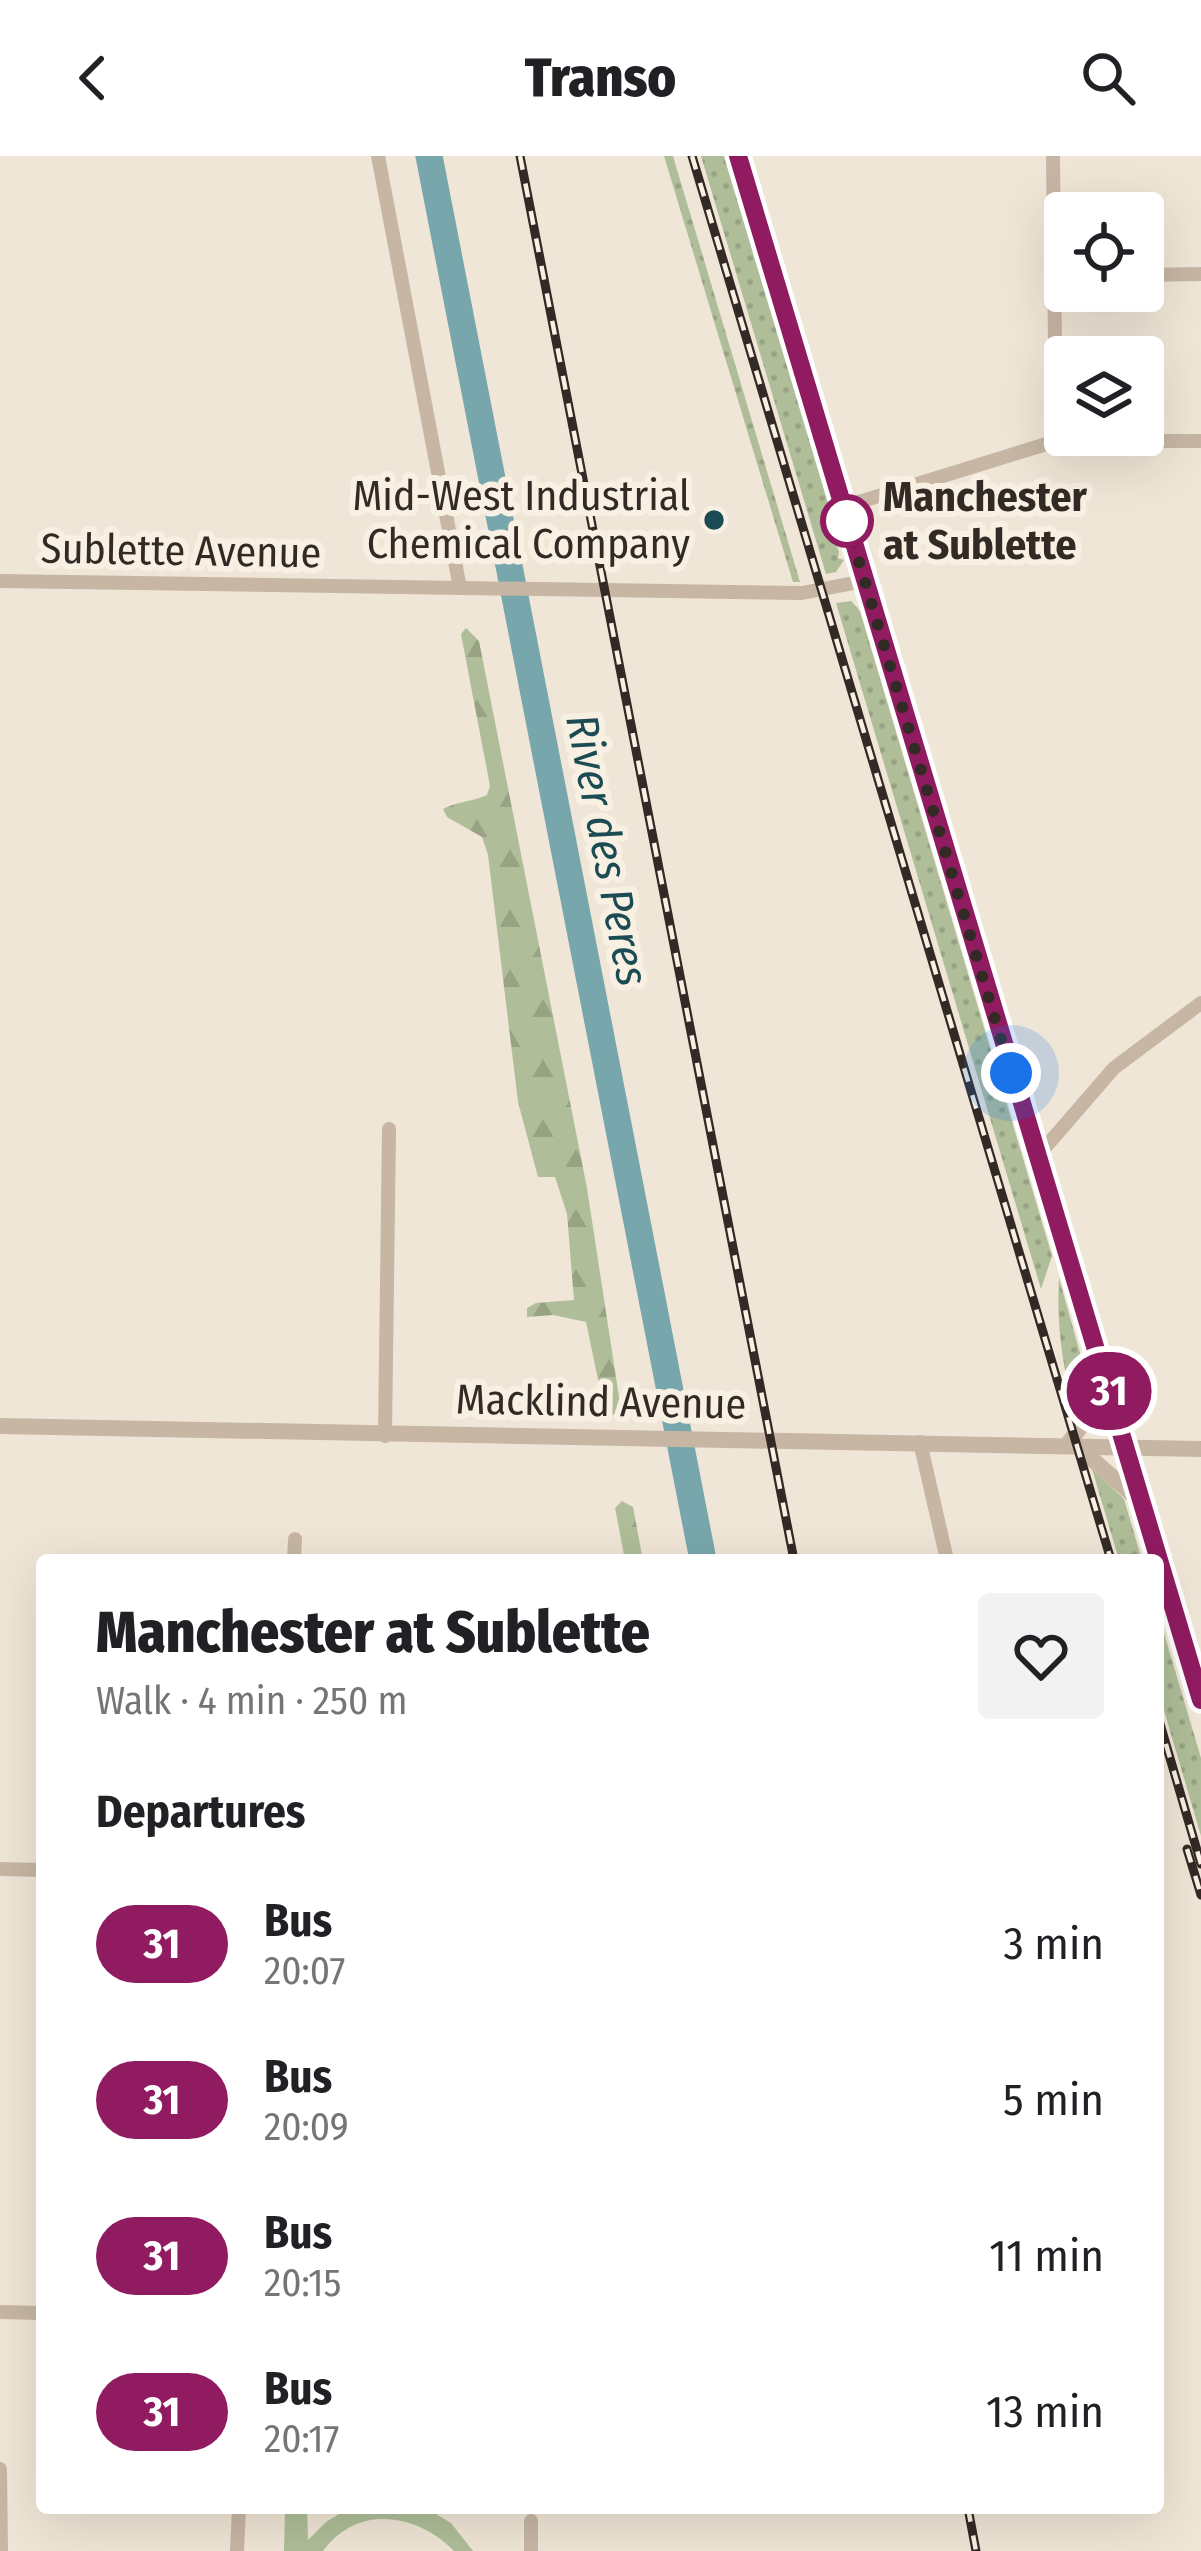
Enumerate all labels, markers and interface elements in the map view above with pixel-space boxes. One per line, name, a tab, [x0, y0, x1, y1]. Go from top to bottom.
icon: back	[60, 45, 126, 111]
icon: search	[1075, 45, 1141, 111]
text: Transo	[525, 46, 676, 110]
map controls	[1044, 192, 1164, 456]
button: locate	[1044, 192, 1164, 312]
button: layers	[1044, 336, 1164, 456]
place label: Mid-West Industrial Chemical Company	[352, 471, 690, 569]
place label: Manchester at Sublette	[883, 472, 1087, 570]
marker: Manchester at Sublette	[822, 496, 872, 546]
marker: Mid-West Industrial Chemical Company	[701, 507, 727, 533]
street label: Sublette Avenue	[40, 524, 322, 578]
water label: River des Peres	[554, 710, 660, 990]
your location	[981, 1043, 1041, 1103]
line badge: 31	[1055, 1352, 1163, 1430]
text: 31	[1091, 1366, 1127, 1416]
street label: Macklind Avenue	[455, 1374, 747, 1430]
button: heart	[978, 1593, 1104, 1719]
text: Manchester at Sublette	[96, 1599, 650, 1667]
text: Walk · 4 min · 250 m	[96, 1678, 407, 1724]
text: Departures	[96, 1785, 305, 1839]
text: Bus	[264, 1894, 332, 1948]
text: 3 min	[1003, 1917, 1104, 1971]
text: 31	[144, 1919, 180, 1969]
text: 20:07	[264, 1948, 345, 1994]
text: Bus	[264, 2050, 332, 2104]
text: 5 min	[1003, 2073, 1104, 2127]
text: 31	[144, 2075, 180, 2125]
text: 20:09	[264, 2104, 349, 2150]
text: Bus	[264, 2206, 332, 2260]
text: 11 min	[989, 2229, 1104, 2283]
text: 31	[144, 2231, 180, 2281]
text: 20:15	[264, 2260, 341, 2306]
text: Bus	[264, 2362, 332, 2416]
text: 13 min	[986, 2385, 1104, 2439]
text: 31	[144, 2387, 180, 2437]
text: 20:17	[264, 2416, 339, 2462]

